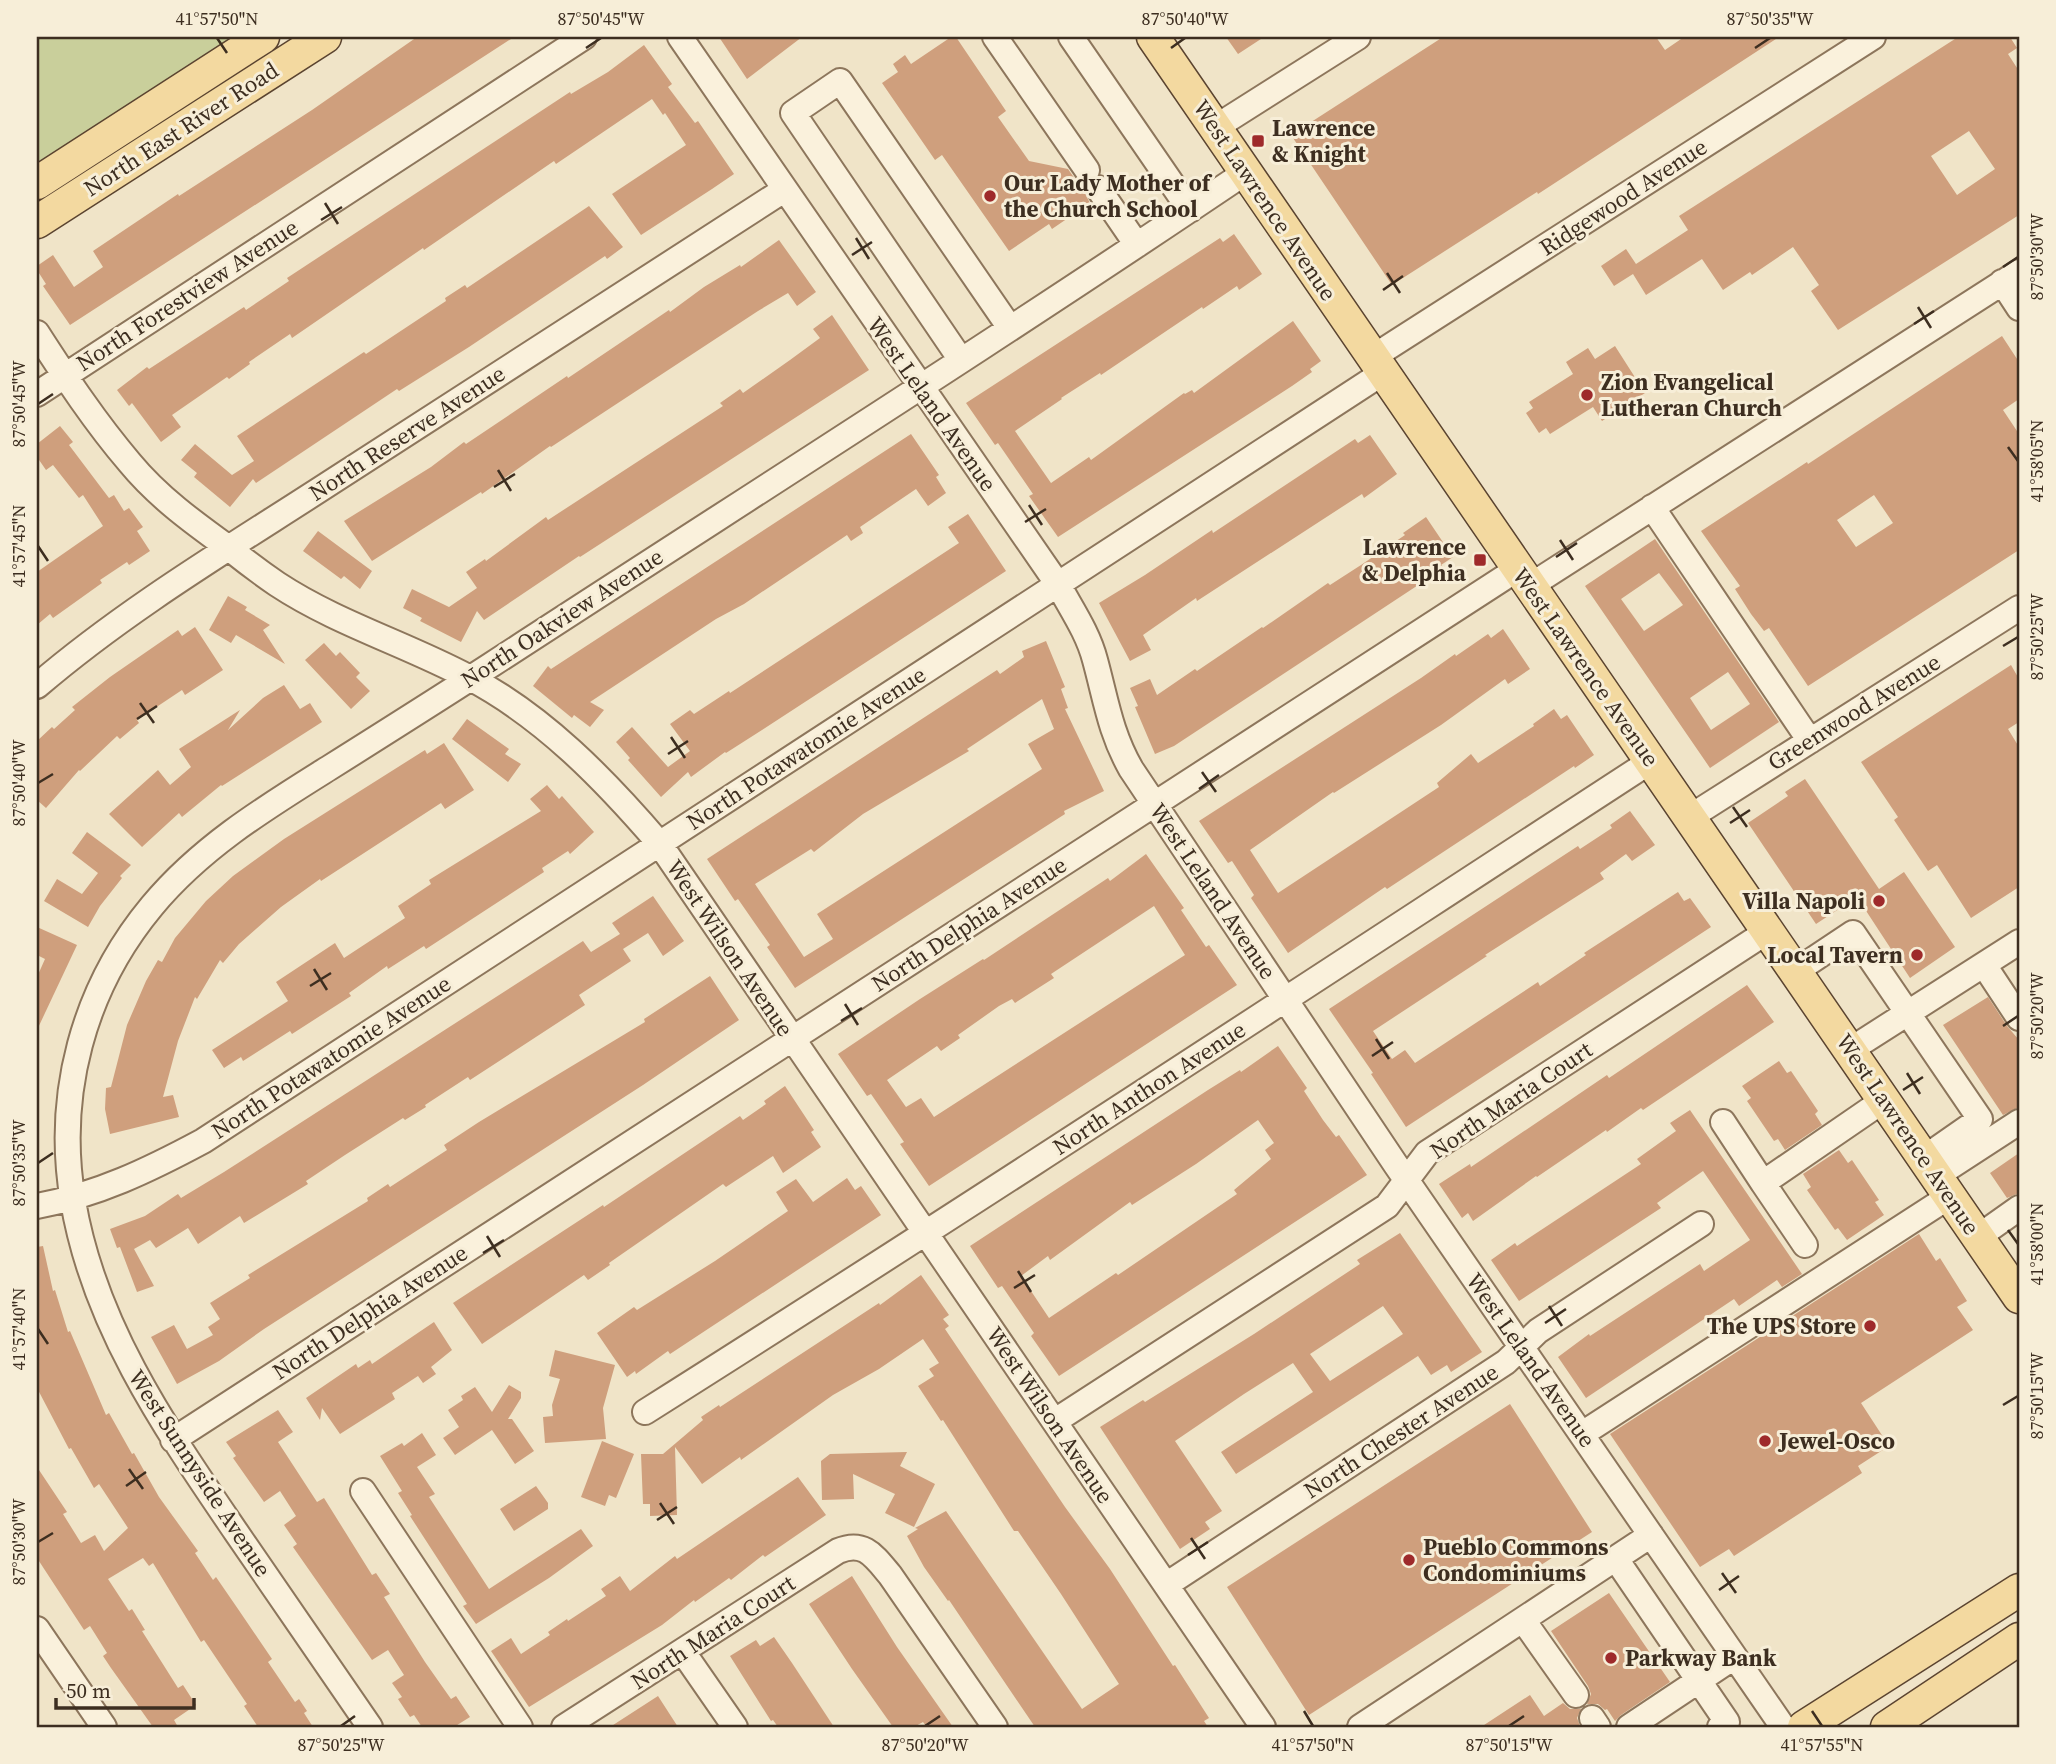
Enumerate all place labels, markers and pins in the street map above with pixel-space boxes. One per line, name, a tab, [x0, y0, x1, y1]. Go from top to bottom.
place label: Lawrence & Knight	[1272, 112, 1375, 170]
marker: Lawrence & Knight	[1250, 133, 1266, 149]
place label: Our Lady Mother of the Church School	[1004, 167, 1213, 225]
marker: Our Lady Mother of the Church School	[982, 188, 998, 204]
place label: Zion Evangelical Lutheran Church	[1601, 366, 1782, 424]
marker: Zion Evangelical Lutheran Church	[1579, 387, 1595, 403]
place label: Lawrence & Delphia	[1362, 531, 1467, 589]
marker: Lawrence & Delphia	[1472, 552, 1488, 568]
place label: Villa Napoli	[1742, 885, 1865, 917]
marker: Villa Napoli	[1871, 893, 1887, 909]
place label: Local Tavern	[1767, 939, 1903, 971]
marker: Local Tavern	[1909, 947, 1925, 963]
place label: The UPS Store	[1707, 1310, 1856, 1342]
marker: The UPS Store	[1862, 1318, 1878, 1334]
place label: Jewel-Osco	[1777, 1425, 1895, 1457]
marker: Jewel-Osco	[1757, 1433, 1773, 1449]
place label: Pueblo Commons Condominiums	[1423, 1531, 1609, 1589]
marker: Pueblo Commons Condominiums	[1401, 1552, 1417, 1568]
place label: Parkway Bank	[1625, 1642, 1777, 1674]
marker: Parkway Bank	[1603, 1650, 1619, 1666]

